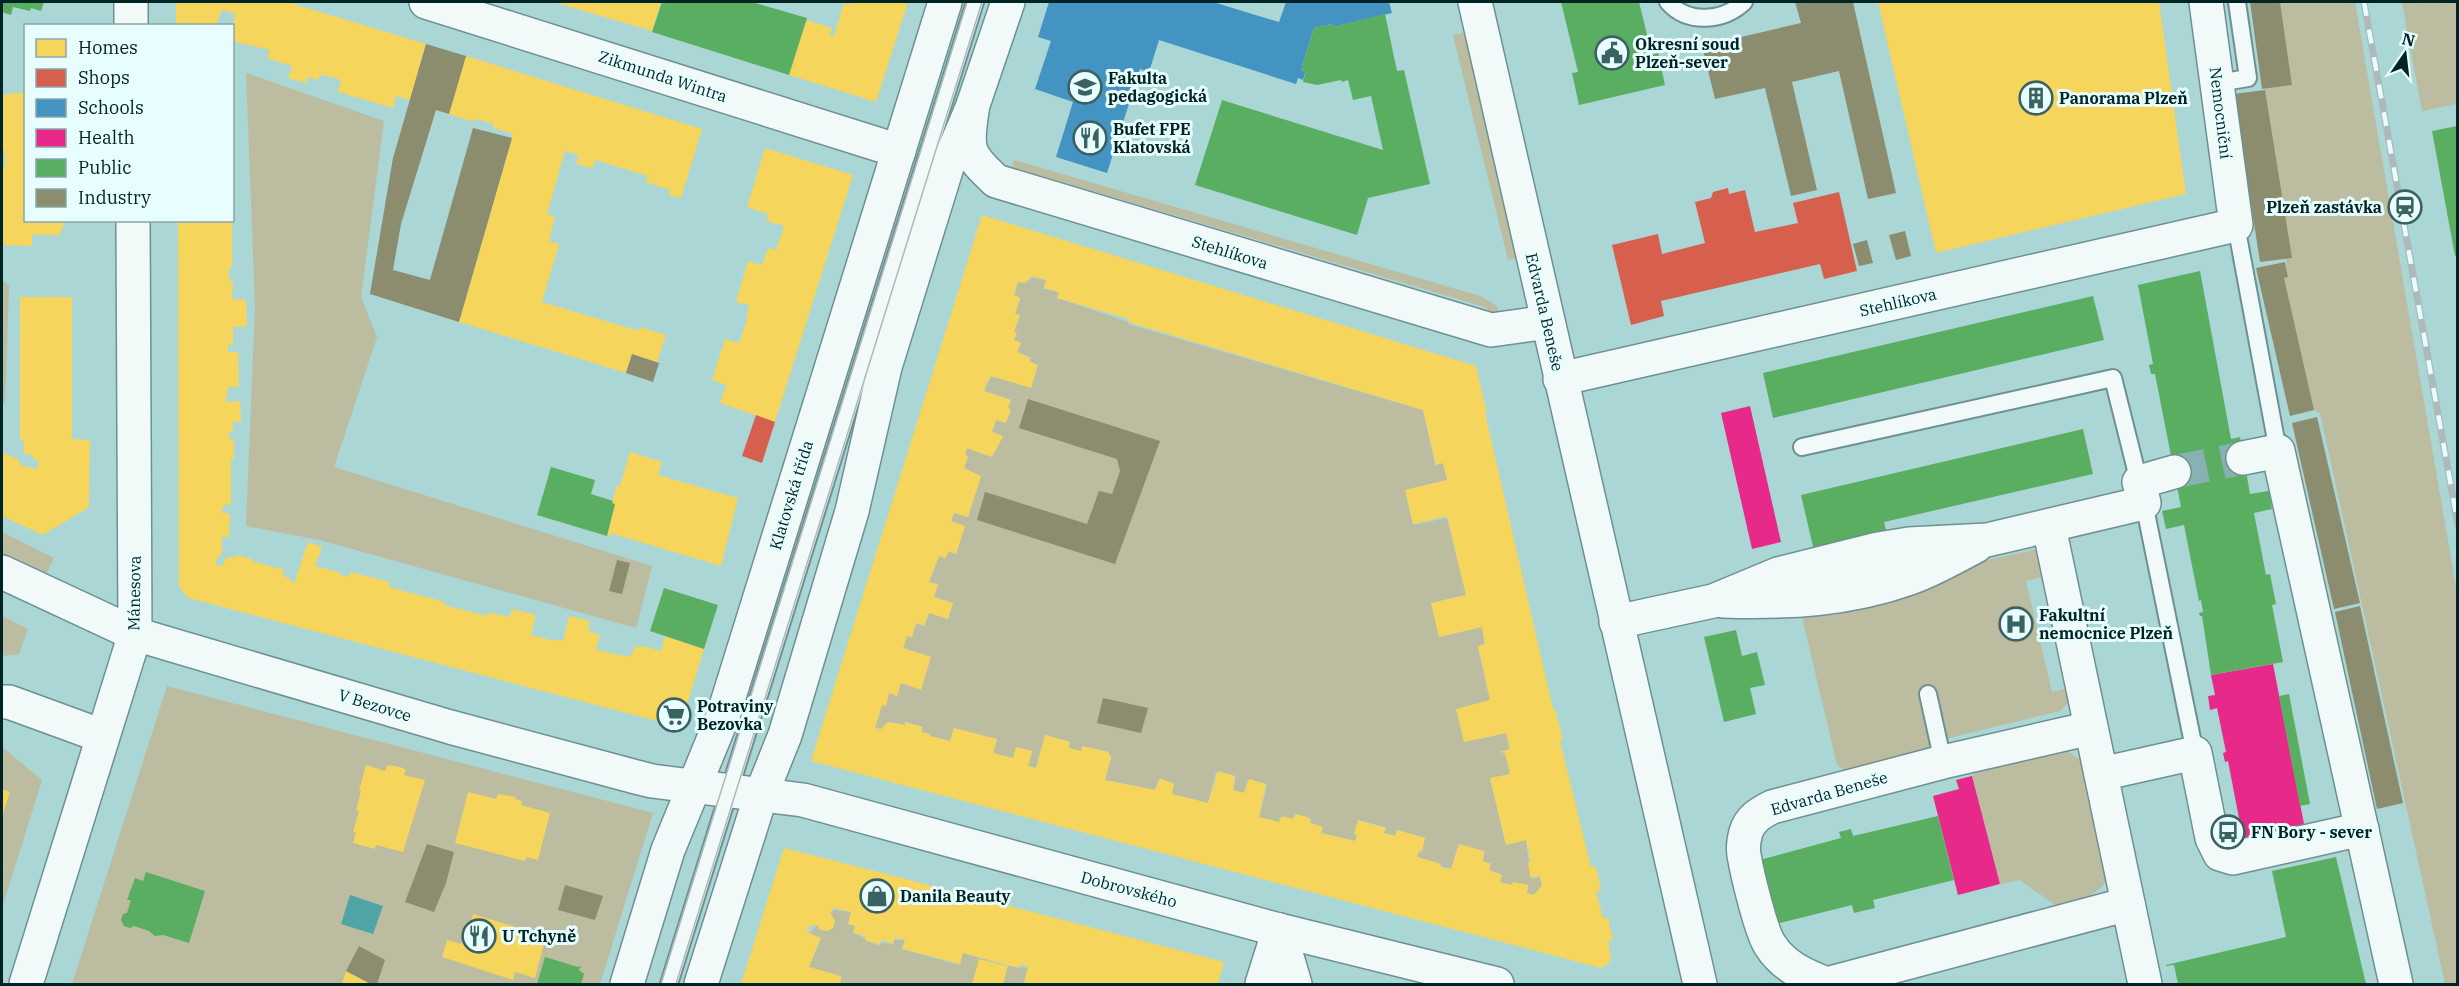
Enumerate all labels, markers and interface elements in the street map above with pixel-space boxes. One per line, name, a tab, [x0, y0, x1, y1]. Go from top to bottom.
legend	[24, 24, 234, 222]
north arrow	[2375, 24, 2435, 84]
text: N	[2400, 28, 2417, 51]
place label: Okresní soud Plzeň-sever	[1635, 34, 1740, 72]
public building icon: Okresní soud Plzeň-sever	[1594, 35, 1630, 71]
text: Homes	[78, 36, 138, 59]
street label: Zikmunda Wintra	[596, 46, 730, 106]
text: Shops	[78, 66, 130, 89]
street label: Nemocniční	[2205, 66, 2237, 160]
place label: Fakulta pedagogická	[1108, 68, 1207, 106]
school or university icon: Fakulta pedagogická	[1067, 69, 1103, 105]
building icon: Panorama Plzeň	[2018, 80, 2054, 116]
place label: Panorama Plzeň	[2059, 88, 2188, 108]
text: Schools	[78, 96, 144, 119]
place label: Bufet FPE Klatovská	[1113, 119, 1191, 157]
restaurant icon: Bufet FPE Klatovská	[1072, 120, 1108, 156]
text: Health	[78, 126, 135, 149]
text: Public	[78, 156, 132, 179]
text: Industry	[78, 186, 151, 209]
station icon: Plzeň zastávka	[2387, 189, 2423, 225]
place label: Plzeň zastávka	[2266, 197, 2382, 217]
street label: Stehlíkova	[1190, 231, 1271, 273]
street label: Edvarda Beneše	[1522, 251, 1568, 373]
street label: Stehlíkova	[1858, 283, 1939, 321]
street label: Klatovská třída	[765, 438, 817, 552]
street label: Mánesova	[123, 555, 145, 631]
place label: Fakultní nemocnice Plzeň	[2039, 605, 2174, 643]
hospital icon: Fakultní nemocnice Plzeň	[1998, 606, 2034, 642]
street label: V Bezovce	[336, 684, 414, 726]
place label: Potraviny Bezovka	[697, 696, 774, 734]
supermarket icon: Potraviny Bezovka	[656, 697, 692, 733]
street label: Edvarda Beneše	[1768, 767, 1890, 819]
bus stop icon: FN Bory - sever	[2210, 814, 2246, 850]
place label: FN Bory - sever	[2251, 822, 2372, 842]
street label: Dobrovského	[1079, 867, 1179, 911]
shop icon: Danila Beauty	[859, 878, 895, 914]
place label: Danila Beauty	[900, 886, 1011, 906]
restaurant icon: U Tchyně	[461, 918, 497, 954]
place label: U Tchyně	[502, 926, 576, 946]

